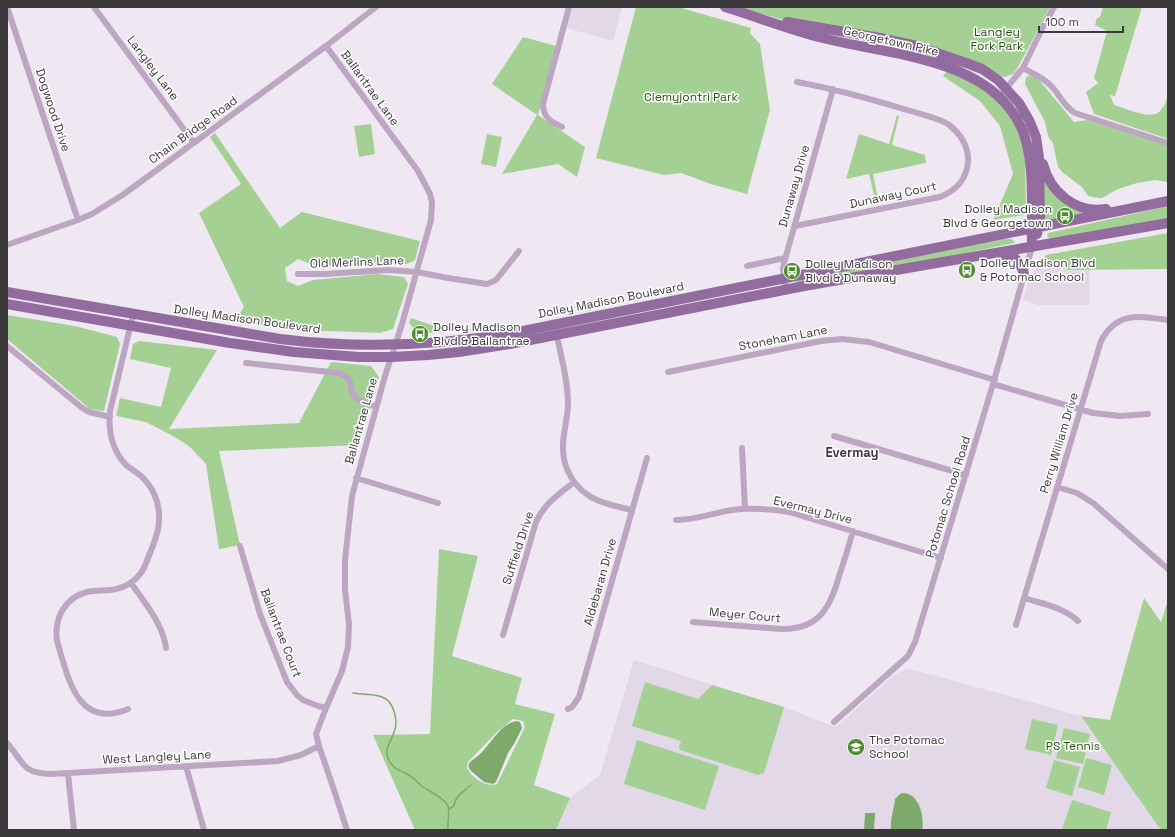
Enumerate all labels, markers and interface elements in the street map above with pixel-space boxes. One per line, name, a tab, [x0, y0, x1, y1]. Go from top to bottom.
scale bar	[1039, 8, 1123, 34]
text: 100 m	[1045, 14, 1079, 30]
street label: Georgetown Pike	[842, 22, 940, 60]
park label: Langley Fork Park	[971, 24, 1024, 54]
street label: Langley Lane	[123, 32, 183, 104]
street label: Ballantrae Lane	[337, 47, 403, 129]
street label: Dogwood Drive	[32, 66, 74, 154]
park label: Clemyjontri Park	[644, 89, 738, 105]
street label: Chain Bridge Road	[145, 92, 241, 168]
street label: Dunaway Drive	[775, 143, 813, 229]
street label: Dunaway Court	[848, 178, 938, 212]
place label: Dolley Madison Blvd & Georgetown	[943, 201, 1052, 231]
bus stop icon: Dolley Madison Blvd & Georgetown	[1055, 206, 1075, 226]
street label: Old Merlins Lane	[310, 252, 404, 272]
place label: Dolley Madison Blvd & Potomac School	[980, 255, 1096, 285]
place label: Dolley Madison Blvd & Dunaway	[805, 256, 896, 286]
bus stop icon: Dolley Madison Blvd & Potomac School	[957, 260, 977, 280]
bus stop icon: Dolley Madison Blvd & Dunaway	[782, 261, 802, 281]
street label: Dolley Madison Boulevard	[537, 278, 685, 322]
street label: Dolley Madison Boulevard	[172, 301, 322, 337]
place label: Dolley Madison Blvd & Ballantrae	[433, 319, 530, 349]
street label: Stoneham Lane	[737, 322, 829, 354]
bus stop icon: Dolley Madison Blvd & Ballantrae	[410, 324, 430, 344]
street label: Ballantrae Lane	[341, 376, 381, 466]
street label: Perry William Drive	[1036, 391, 1082, 495]
street label: Potomac School Road	[922, 434, 974, 560]
district label: Evermay	[825, 444, 879, 461]
street label: Evermay Drive	[772, 492, 854, 528]
street label: Suffield Drive	[499, 509, 537, 587]
street label: Aldebaran Drive	[580, 536, 620, 628]
street label: Ballantrae Court	[257, 586, 305, 680]
street label: Meyer Court	[708, 604, 782, 626]
place label: The Potomac School	[869, 732, 945, 762]
school or university icon: The Potomac School	[846, 737, 866, 757]
park label: PS Tennis	[1046, 738, 1100, 754]
street label: West Langley Lane	[102, 746, 212, 768]

